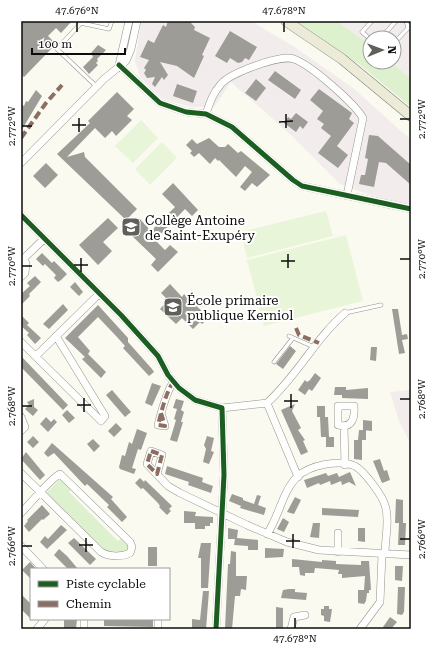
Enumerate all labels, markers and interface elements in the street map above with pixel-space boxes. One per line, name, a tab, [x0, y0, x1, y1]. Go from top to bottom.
text: 47.676°N	[55, 5, 99, 16]
text: 47.678°N	[262, 5, 306, 16]
scale bar	[32, 30, 125, 56]
north arrow	[362, 30, 402, 70]
text: 100 m	[38, 37, 72, 51]
text: N	[385, 45, 398, 55]
text: 2.772°W	[416, 98, 427, 139]
text: 2.772°W	[6, 105, 17, 146]
place label: Collège Antoine de Saint-Exupéry	[145, 213, 255, 243]
school or university icon: Collège Antoine de Saint-Exupéry	[120, 216, 142, 238]
text: 2.770°W	[416, 238, 427, 279]
text: 2.770°W	[6, 245, 17, 286]
place label: École primaire publique Kerniol	[187, 292, 293, 323]
school or university icon: École primaire publique Kerniol	[162, 296, 184, 318]
text: 2.768°W	[416, 378, 427, 419]
text: 2.768°W	[6, 385, 17, 426]
text: 2.766°W	[416, 518, 427, 559]
text: 2.766°W	[6, 525, 17, 566]
legend	[30, 568, 170, 620]
text: Piste cyclable	[66, 577, 146, 591]
text: Chemin	[66, 597, 112, 611]
text: 47.678°N	[273, 633, 317, 644]

